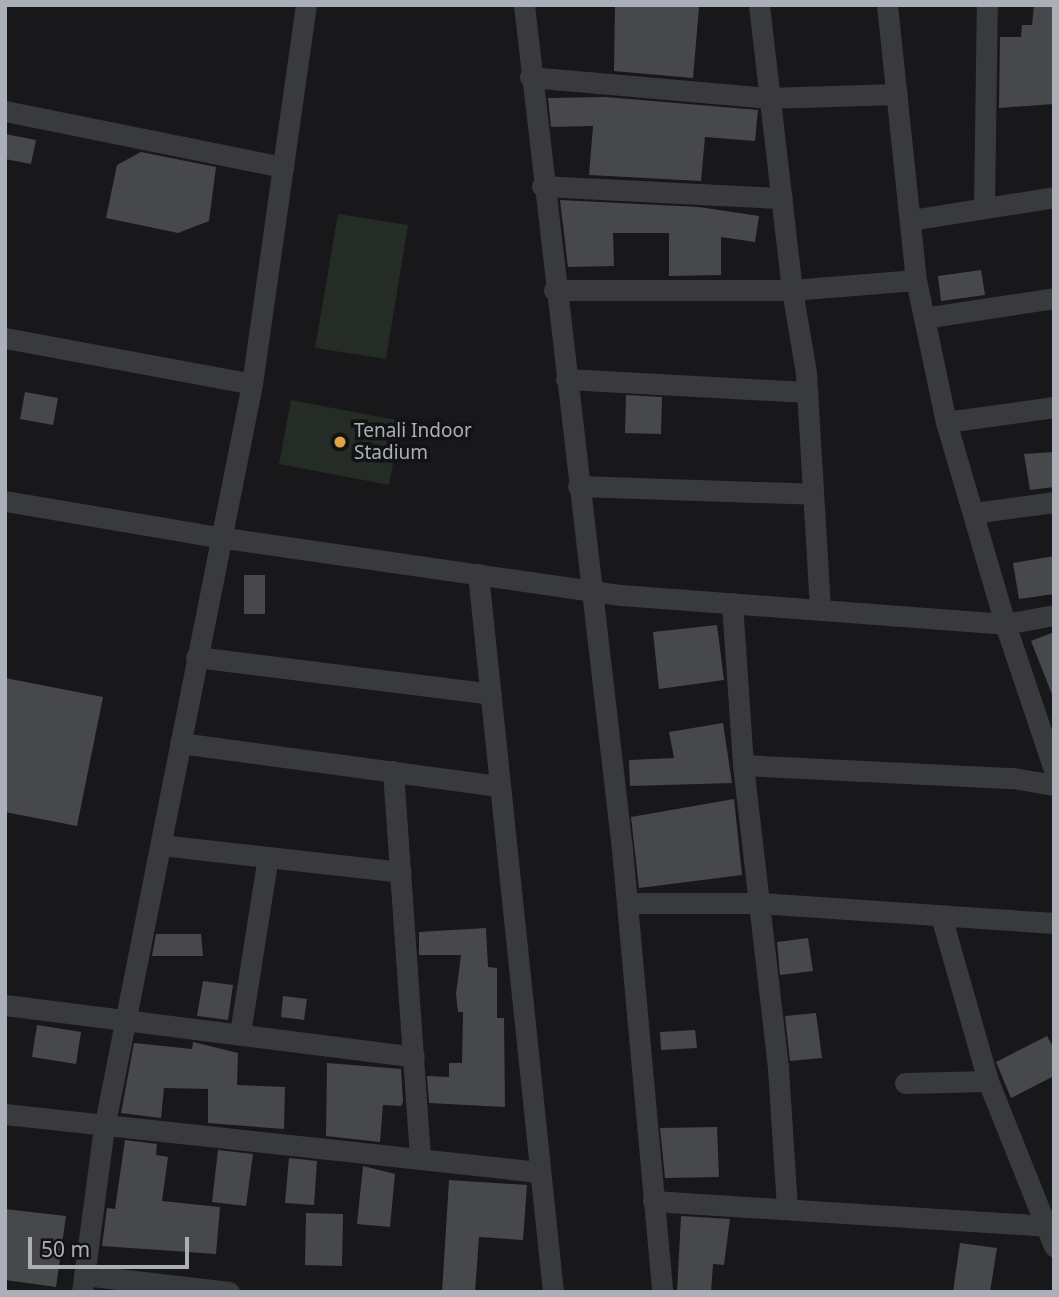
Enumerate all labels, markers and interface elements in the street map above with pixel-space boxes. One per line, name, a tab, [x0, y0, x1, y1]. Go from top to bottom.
place label: Tenali Indoor Stadium	[354, 420, 472, 464]
marker: Tenali Indoor Stadium	[332, 434, 348, 450]
scale bar	[32, 1224, 192, 1268]
text: 50 m	[41, 1235, 90, 1263]

